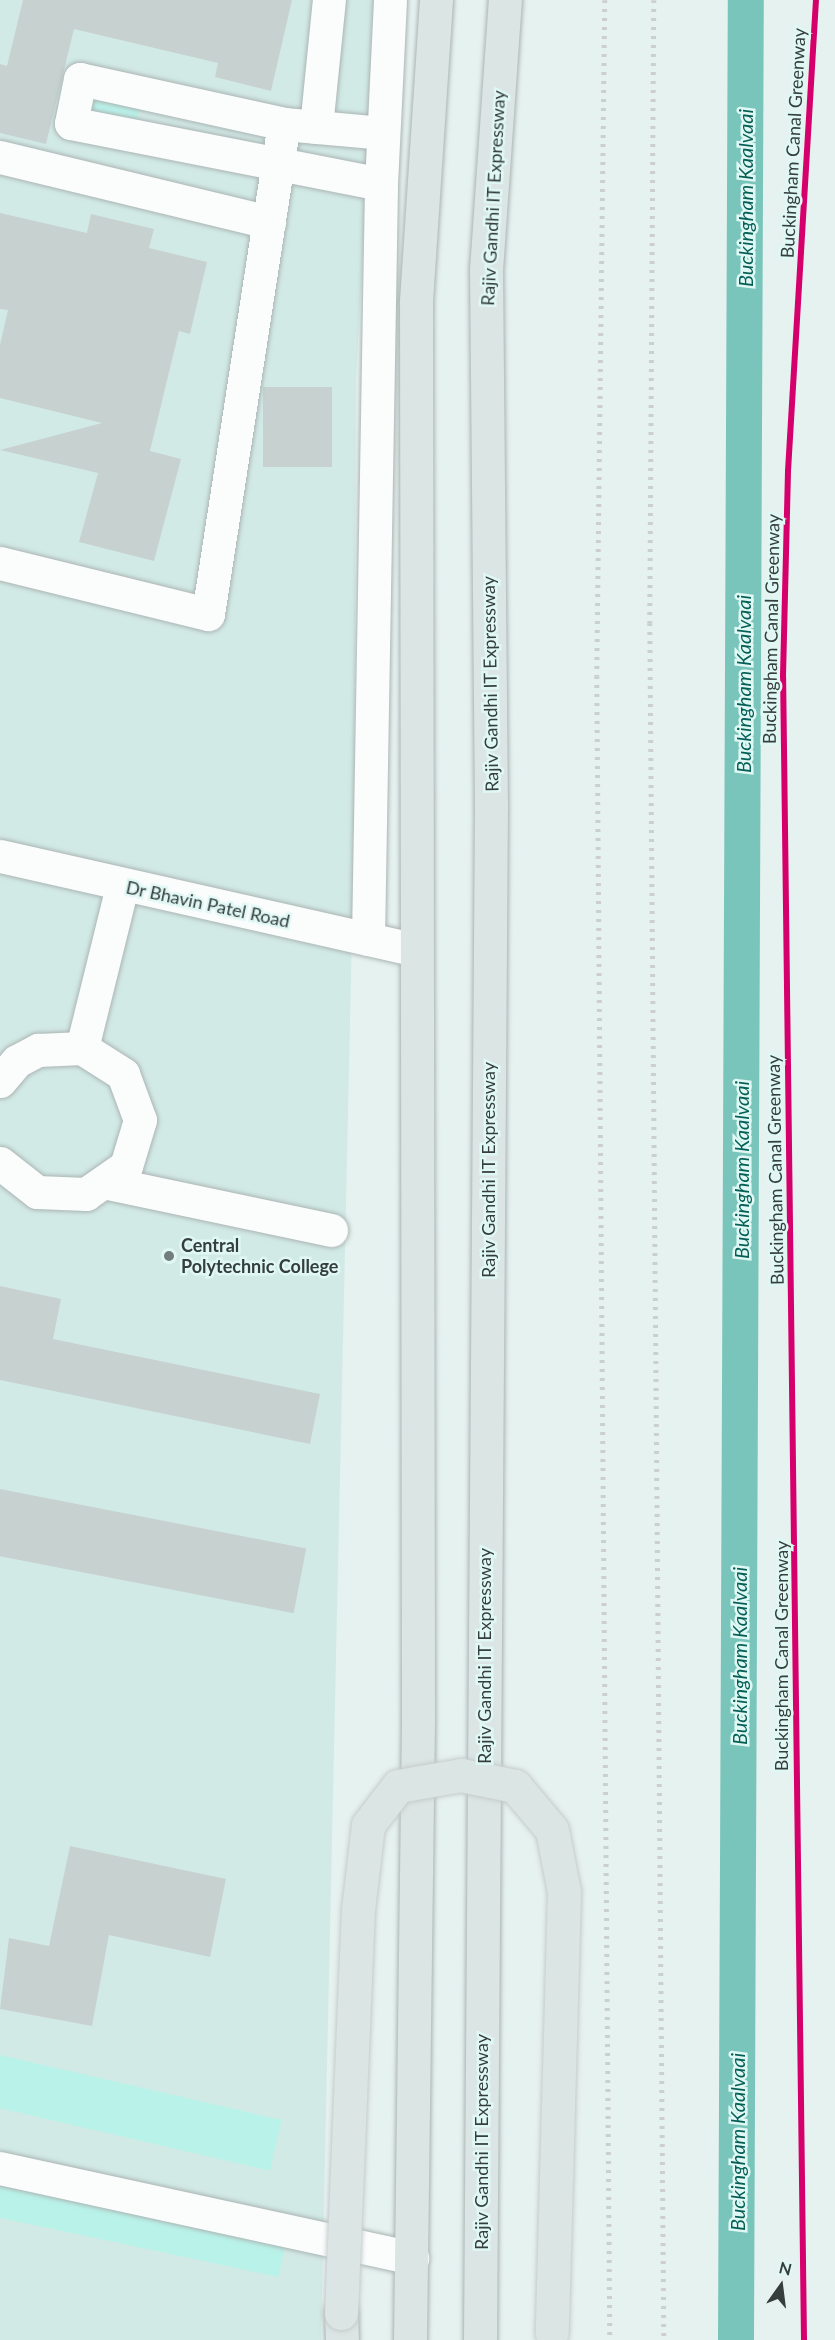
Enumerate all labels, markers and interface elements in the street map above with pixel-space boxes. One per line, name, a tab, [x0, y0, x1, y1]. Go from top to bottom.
street label: Buckingham Canal Greenway	[776, 27, 810, 259]
street label: Rajiv Gandhi IT Expressway	[477, 89, 509, 307]
water label: Buckingham Kaalvaai	[733, 109, 757, 287]
street label: Buckingham Canal Greenway	[758, 514, 784, 744]
street label: Rajiv Gandhi IT Expressway	[477, 575, 503, 793]
water label: Buckingham Kaalvaai	[731, 595, 755, 773]
street label: Dr Bhavin Patel Road	[124, 876, 292, 932]
street label: Buckingham Canal Greenway	[762, 1055, 788, 1285]
street label: Rajiv Gandhi IT Expressway	[477, 1062, 499, 1278]
water label: Buckingham Kaalvaai	[729, 1081, 753, 1259]
place label: Central Polytechnic College	[181, 1235, 338, 1278]
marker: Central Polytechnic College	[162, 1249, 176, 1263]
street label: Buckingham Canal Greenway	[770, 1541, 792, 1771]
street label: Rajiv Gandhi IT Expressway	[473, 1548, 495, 1764]
water label: Buckingham Kaalvaai	[727, 1567, 751, 1745]
street label: Rajiv Gandhi IT Expressway	[470, 2034, 492, 2250]
water label: Buckingham Kaalvaai	[725, 2053, 749, 2231]
north arrow	[751, 2256, 811, 2316]
text: N	[777, 2257, 794, 2279]

